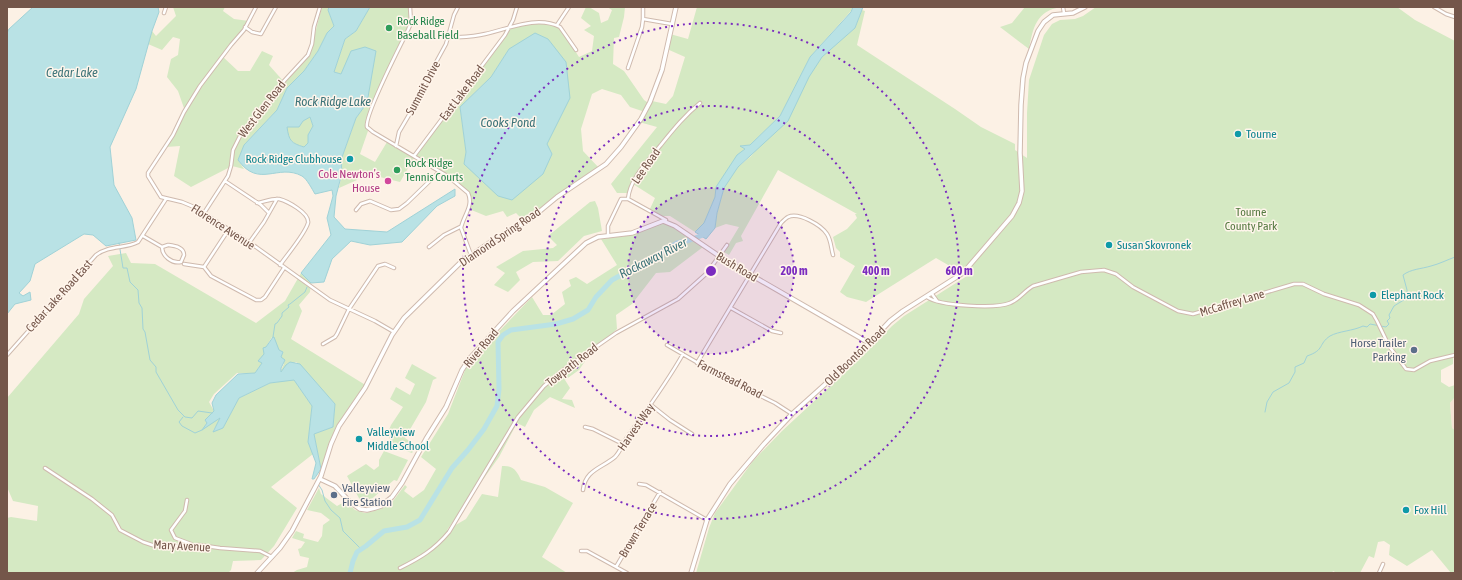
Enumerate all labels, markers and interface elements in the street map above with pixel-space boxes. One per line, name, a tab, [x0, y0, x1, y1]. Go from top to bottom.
place label: Rock Ridge Baseball Field	[397, 14, 459, 42]
marker: Rock Ridge Baseball Field	[384, 23, 394, 33]
street label: Summit Drive	[403, 59, 443, 117]
street label: East Lake Road	[437, 63, 487, 123]
water label: Cedar Lake	[46, 65, 98, 80]
street label: West Glen Road	[235, 78, 289, 140]
water label: Rock Ridge Lake	[295, 94, 371, 109]
water label: Cooks Pond	[481, 115, 535, 130]
place label: Tourne	[1246, 127, 1277, 141]
marker: Tourne	[1233, 129, 1243, 139]
street label: Lee Road	[629, 146, 663, 186]
place label: Rock Ridge Clubhouse	[246, 152, 342, 166]
marker: Rock Ridge Clubhouse	[345, 154, 355, 164]
place label: Rock Ridge Tennis Courts	[405, 156, 463, 184]
marker: Rock Ridge Tennis Courts	[392, 165, 402, 175]
place label: Cole Newton’s House	[318, 167, 380, 195]
marker: Cole Newton’s House	[383, 176, 393, 186]
street label: Florence Avenue	[189, 201, 257, 253]
street label: Diamond Spring Road	[457, 205, 543, 269]
park label: Tourne County Park	[1225, 205, 1278, 233]
water label: Rockaway River	[617, 234, 690, 282]
place label: Susan Skovronek	[1117, 238, 1192, 252]
marker: Susan Skovronek	[1104, 240, 1114, 250]
street label: Bush Road	[714, 249, 760, 285]
street label: Cedar Lake Road East	[23, 257, 96, 335]
centre of rings	[704, 264, 718, 278]
text: 200 m	[780, 264, 808, 278]
text: 400 m	[861, 264, 890, 278]
text: 600 m	[945, 264, 973, 278]
street label: McCaffrey Lane	[1198, 287, 1266, 319]
place label: Elephant Rock	[1381, 288, 1445, 302]
marker: Elephant Rock	[1368, 290, 1378, 300]
street label: Old Boonton Road	[822, 323, 888, 389]
street label: River Road	[460, 325, 502, 371]
place label: Horse Trailer Parking	[1350, 336, 1407, 364]
street label: Towpath Road	[543, 340, 601, 390]
marker: Horse Trailer Parking	[1409, 345, 1419, 355]
street label: Farmstead Road	[695, 357, 765, 401]
street label: Harvest Way	[615, 401, 657, 453]
place label: Valleyview Middle School	[367, 425, 430, 453]
marker: Valleyview Middle School	[354, 434, 364, 444]
place label: Valleyview Fire Station	[342, 481, 392, 509]
marker: Valleyview Fire Station	[329, 490, 339, 500]
street label: Brown Terrace	[616, 500, 660, 560]
place label: Fox Hill	[1414, 503, 1448, 517]
marker: Fox Hill	[1401, 505, 1411, 515]
street label: Mary Avenue	[153, 538, 211, 554]

